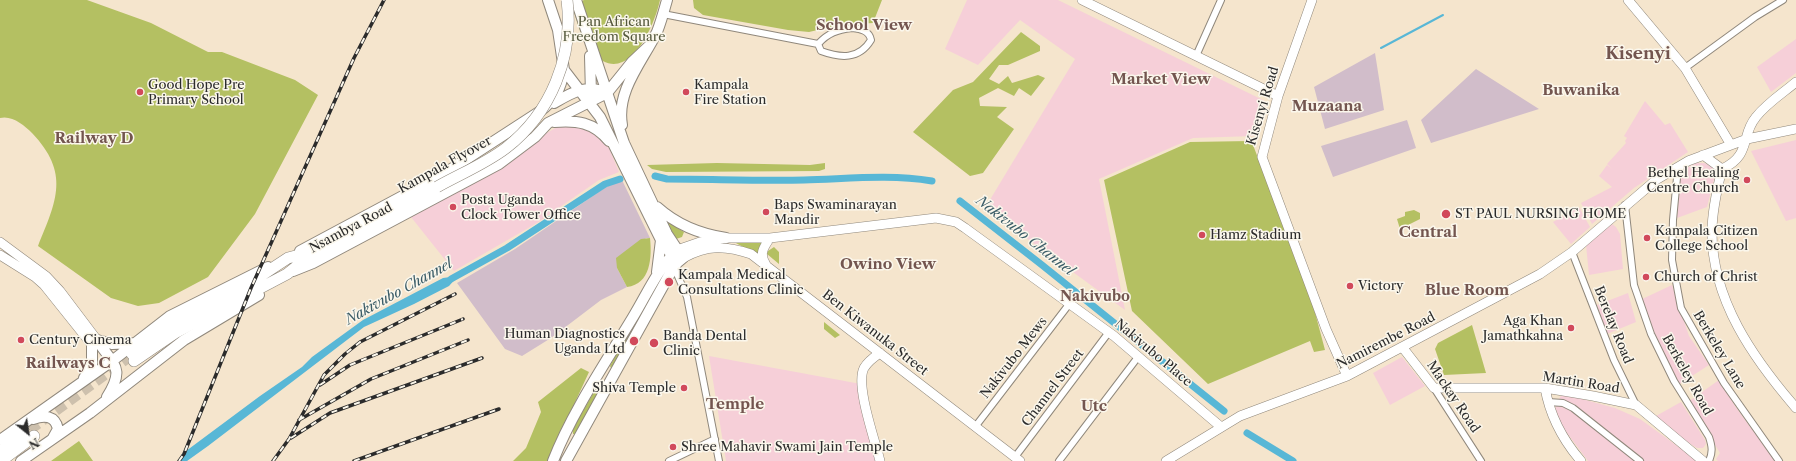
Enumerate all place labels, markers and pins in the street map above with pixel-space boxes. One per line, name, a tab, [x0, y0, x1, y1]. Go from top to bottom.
place label: Good Hope Pre Primary School	[148, 77, 245, 108]
place label: Kampala Fire Station	[694, 77, 766, 108]
marker: Good Hope Pre Primary School	[135, 87, 145, 97]
marker: Kampala Fire Station	[681, 87, 691, 97]
place label: Bethel Healing Centre Church	[1646, 165, 1739, 196]
marker: Bethel Healing Centre Church	[1742, 175, 1752, 185]
place label: Posta Uganda Clock Tower Office	[461, 192, 581, 223]
place label: Baps Swaminarayan Mandir	[774, 197, 897, 228]
marker: Posta Uganda Clock Tower Office	[448, 202, 458, 212]
place label: ST PAUL NURSING HOME	[1455, 206, 1626, 222]
marker: Baps Swaminarayan Mandir	[761, 207, 771, 217]
marker: ST PAUL NURSING HOME	[1440, 208, 1452, 220]
place label: Kampala Citizen College School	[1655, 223, 1758, 254]
place label: Hamz Stadium	[1210, 227, 1301, 243]
marker: Hamz Stadium	[1197, 230, 1207, 240]
marker: Kampala Citizen College School	[1642, 233, 1652, 243]
place label: Kampala Medical Consultations Clinic	[678, 267, 804, 298]
place label: Church of Christ	[1654, 269, 1758, 285]
marker: Church of Christ	[1641, 272, 1651, 282]
marker: Kampala Medical Consultations Clinic	[663, 276, 675, 288]
place label: Victory	[1358, 278, 1403, 294]
marker: Victory	[1345, 281, 1355, 291]
place label: Aga Khan Jamathkahna	[1483, 313, 1563, 344]
marker: Aga Khan Jamathkahna	[1566, 323, 1576, 333]
place label: Human Diagnostics Uganda Ltd	[505, 326, 625, 357]
place label: Banda Dental Clinic	[663, 328, 747, 359]
place label: Century Cinema	[29, 332, 132, 348]
marker: Century Cinema	[16, 335, 26, 345]
marker: Human Diagnostics Uganda Ltd	[628, 335, 640, 347]
marker: Banda Dental Clinic	[648, 337, 660, 349]
place label: Shiva Temple	[592, 380, 676, 396]
marker: Shiva Temple	[679, 383, 689, 393]
place label: Shree Mahavir Swami Jain Temple	[681, 439, 893, 455]
marker: Shree Mahavir Swami Jain Temple	[668, 442, 678, 452]

